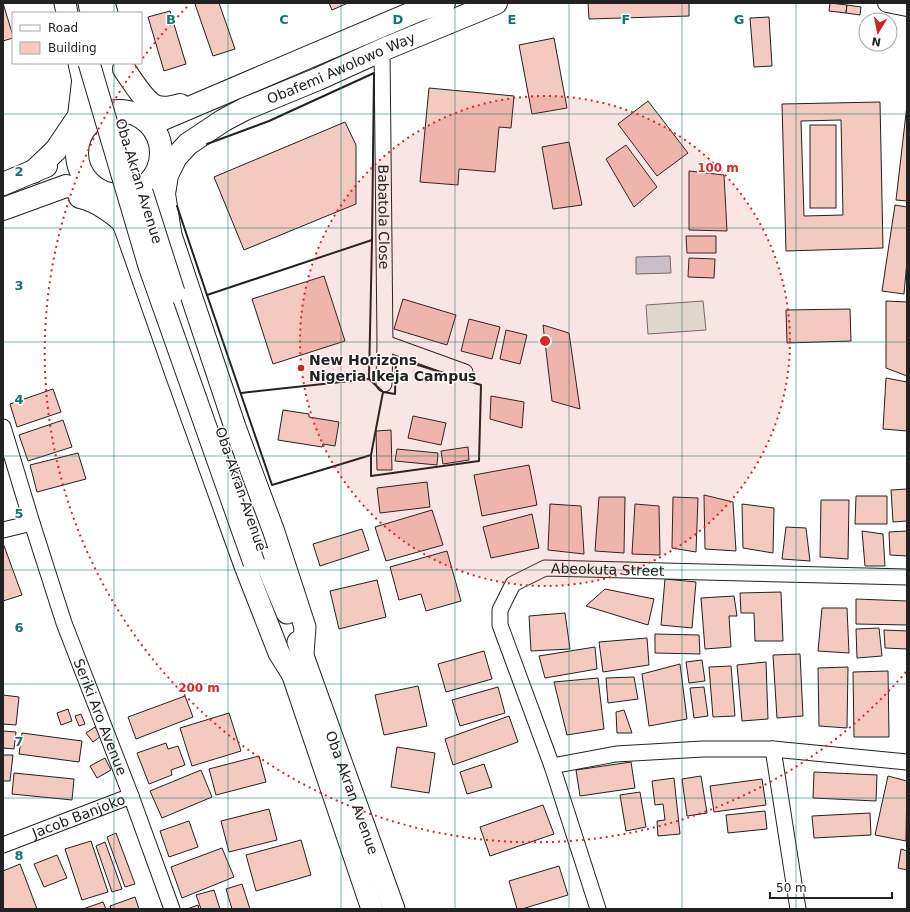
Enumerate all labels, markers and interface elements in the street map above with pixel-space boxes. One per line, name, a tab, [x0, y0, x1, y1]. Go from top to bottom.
legend	[12, 12, 142, 64]
text: B	[166, 12, 176, 27]
text: C	[279, 12, 289, 27]
text: D	[393, 12, 404, 27]
text: E	[508, 12, 516, 27]
text: F	[622, 12, 630, 27]
text: G	[734, 12, 744, 27]
north arrow	[858, 12, 898, 52]
text: Road	[48, 21, 78, 35]
street label: Obafemi Awolowo Way	[265, 29, 418, 107]
text: N	[871, 34, 882, 49]
text: Building	[48, 41, 97, 55]
street label: Oba Akran Avenue	[112, 116, 166, 246]
text: 100 m	[697, 161, 739, 175]
text: 2	[14, 164, 24, 179]
street label: Babatola Close	[375, 164, 392, 270]
text: 3	[14, 278, 24, 293]
centre of rings	[538, 334, 552, 348]
place label: New Horizons Nigeria Ikeja Campus	[309, 352, 476, 384]
marker: New Horizons Nigeria Ikeja Campus	[296, 363, 306, 373]
text: 4	[14, 392, 24, 407]
street label: Oba Akran Avenue	[212, 425, 270, 553]
text: 5	[14, 506, 24, 521]
street label: Abeokuta Street	[551, 560, 665, 579]
text: 6	[14, 620, 24, 635]
street label: Seriki Aro Avenue	[71, 656, 130, 778]
text: 200 m	[178, 681, 220, 695]
street label: Oba Akran Avenue	[323, 728, 382, 857]
text: 7	[14, 734, 24, 749]
street label: Jacob Banjoko	[29, 791, 127, 841]
text: 8	[14, 848, 24, 863]
scale bar	[770, 874, 892, 900]
text: 50 m	[776, 881, 807, 895]

